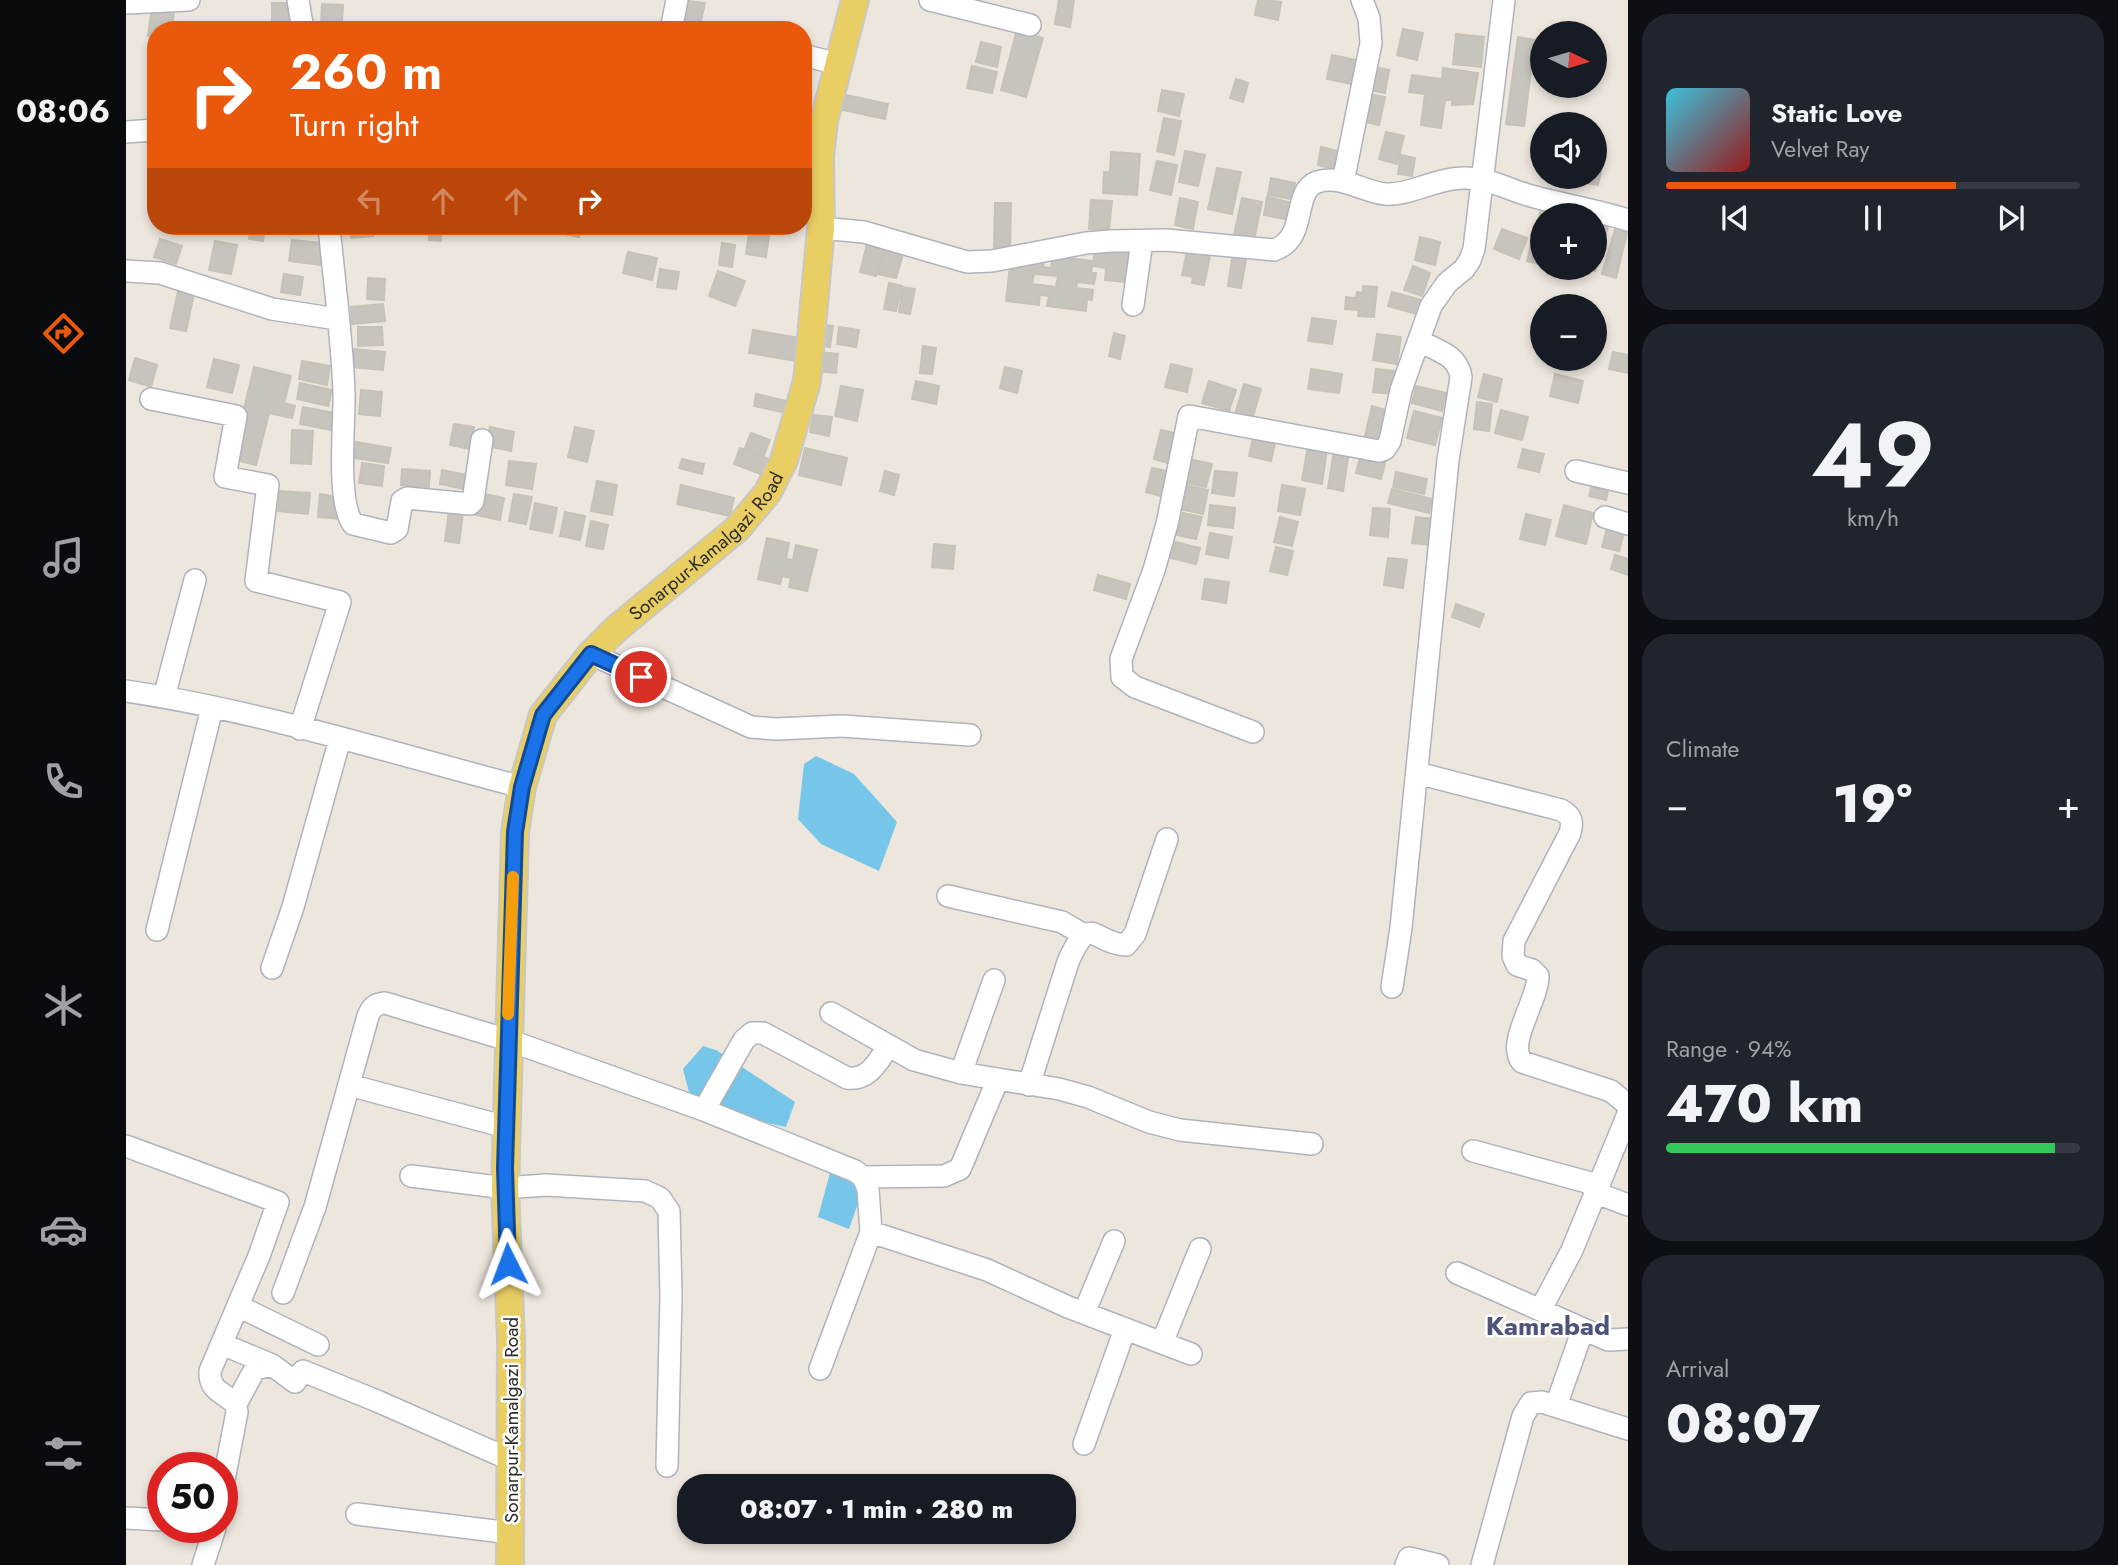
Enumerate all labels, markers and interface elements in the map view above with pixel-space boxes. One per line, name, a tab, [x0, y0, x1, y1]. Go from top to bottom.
north arrow	[1530, 21, 1606, 98]
map controls	[1530, 21, 1607, 371]
text: 260 m	[290, 37, 442, 107]
icon: right	[175, 49, 266, 140]
text: 08:06	[16, 88, 110, 134]
text: Static Love	[1771, 94, 1903, 132]
text: Turn right	[290, 102, 419, 148]
button: sound	[1530, 112, 1607, 189]
text: Velvet Ray	[1771, 132, 1869, 166]
icon: left	[351, 182, 389, 220]
icon: ahead	[424, 182, 462, 220]
icon: ahead	[497, 182, 535, 220]
icon: right	[570, 182, 608, 220]
icon: previous	[1716, 199, 1754, 237]
icon: pause	[1854, 199, 1892, 237]
icon: next	[1992, 199, 2030, 237]
button: +	[1530, 203, 1607, 280]
button: −	[1530, 294, 1607, 371]
icon: directions	[39, 309, 88, 358]
text: 49	[1811, 390, 1935, 521]
street label: Sonarpur-Kamalgazi Road	[623, 467, 790, 627]
text: km/h	[1847, 501, 1899, 535]
icon: music	[39, 533, 88, 582]
pin	[611, 647, 671, 707]
icon: arrive	[622, 658, 660, 696]
text: Climate	[1666, 732, 1739, 766]
icon: phone	[39, 757, 88, 806]
text: 19°	[1833, 766, 1912, 842]
text: −	[1666, 777, 1688, 832]
text: +	[2057, 777, 2080, 832]
icon: climate	[39, 981, 88, 1030]
text: Range · 94%	[1666, 1032, 1792, 1066]
text: 470 km	[1666, 1066, 1863, 1142]
icon: car	[39, 1205, 88, 1254]
position arrow	[471, 1227, 545, 1301]
district label: Kamrabad	[1486, 1307, 1610, 1345]
street label: Sonarpur-Kamalgazi Road	[498, 1317, 525, 1523]
text: Arrival	[1666, 1352, 1729, 1386]
text: 08:07	[1666, 1386, 1820, 1462]
icon: filters	[39, 1429, 88, 1478]
speed limit sign: 50	[147, 1452, 238, 1543]
text: 08:07 · 1 min · 280 m	[740, 1490, 1013, 1528]

